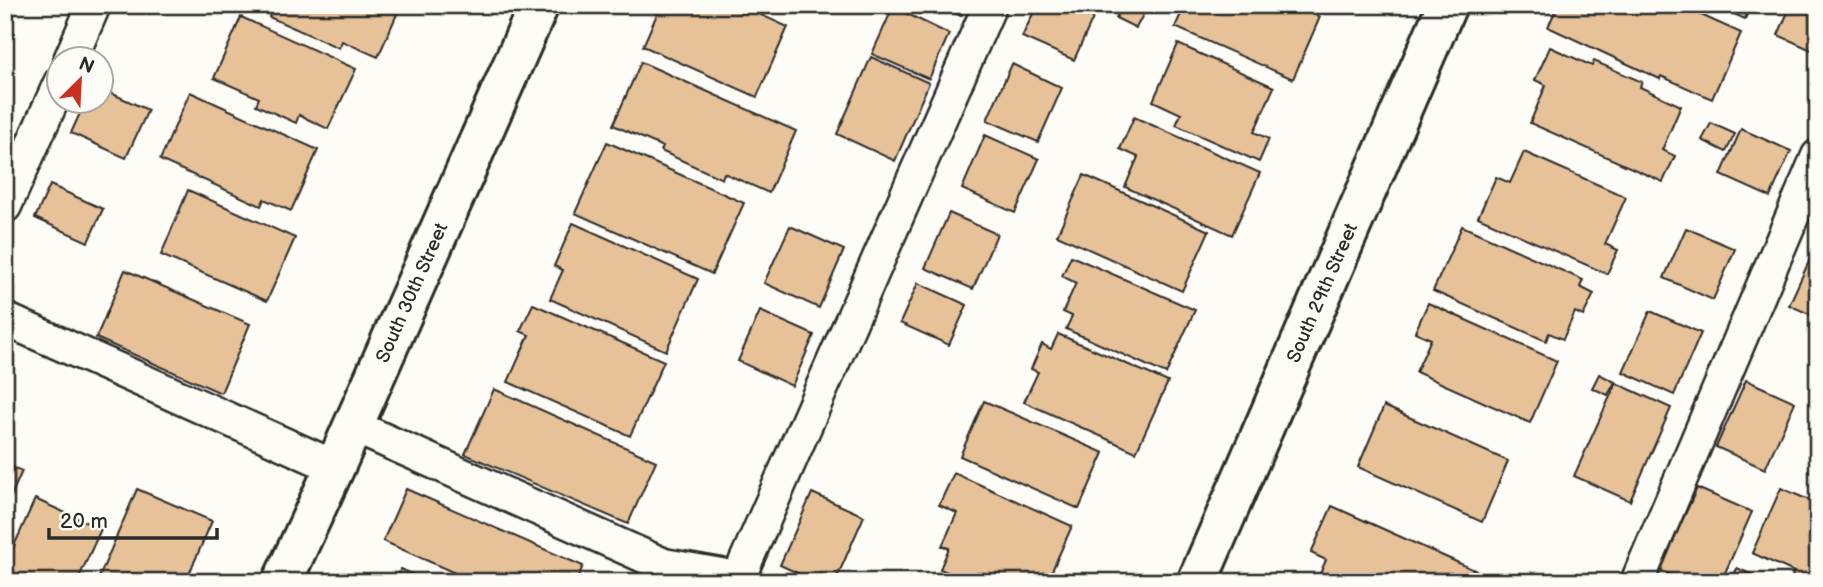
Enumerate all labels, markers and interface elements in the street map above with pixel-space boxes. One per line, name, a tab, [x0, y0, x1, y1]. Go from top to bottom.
north arrow	[46, 46, 116, 116]
text: N	[75, 52, 98, 79]
street label: South 30th Street	[371, 219, 453, 366]
street label: South 29th Street	[1282, 220, 1363, 366]
scale bar	[49, 496, 217, 540]
text: 20 m	[60, 509, 108, 534]

